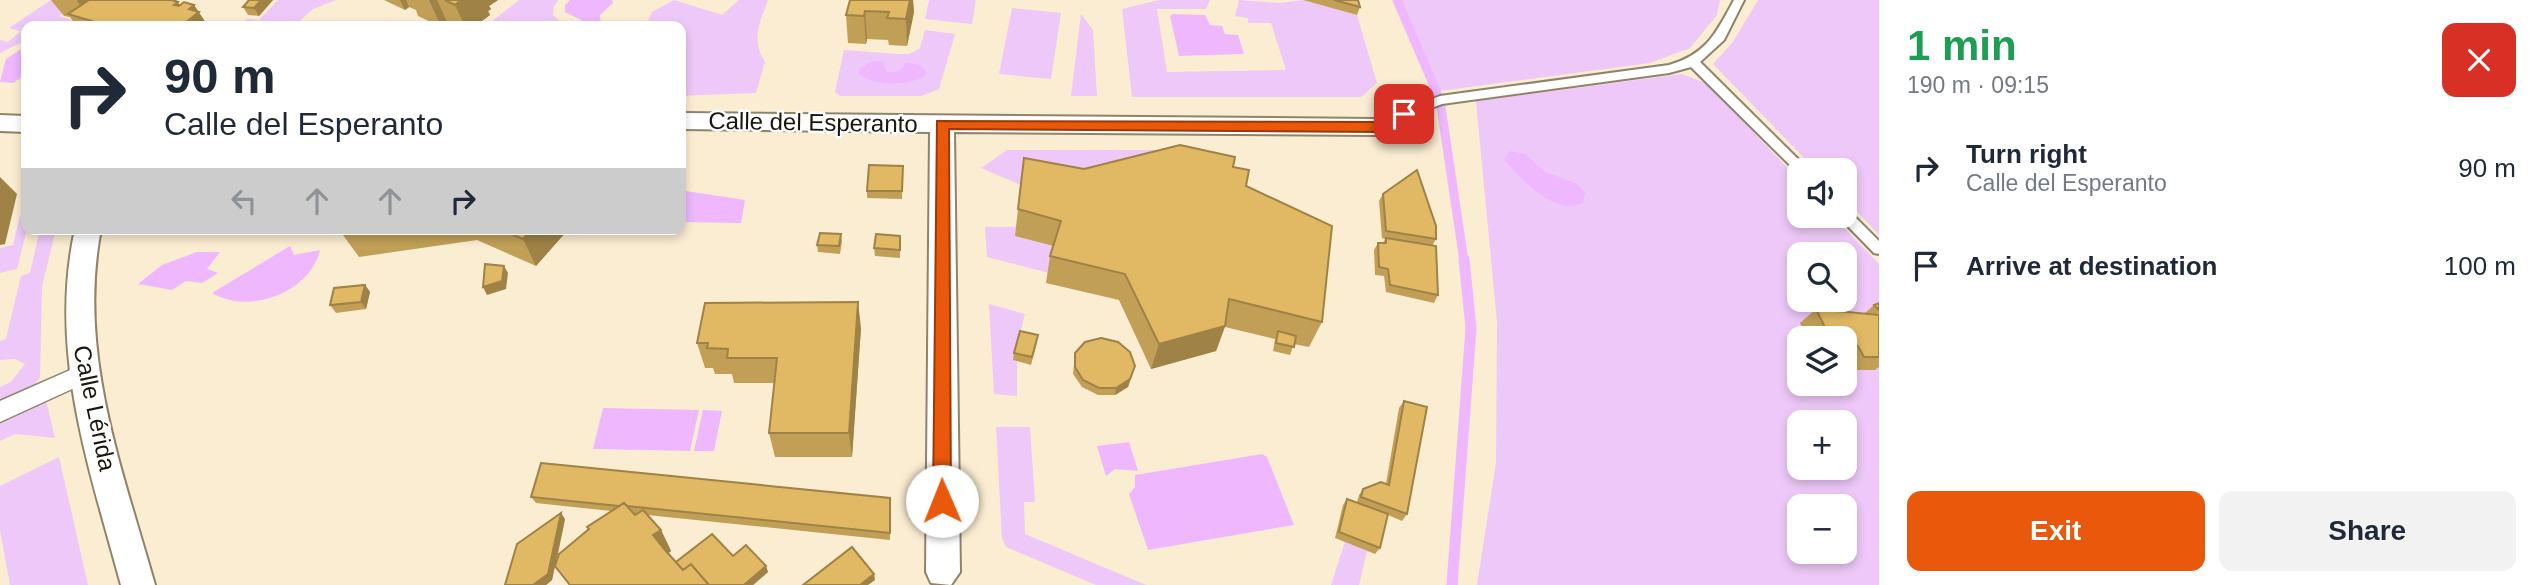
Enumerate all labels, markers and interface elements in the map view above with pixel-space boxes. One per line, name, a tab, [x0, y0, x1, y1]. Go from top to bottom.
text: 1 min	[1907, 22, 2017, 69]
button: close	[2442, 23, 2516, 97]
icon: right	[49, 49, 140, 140]
text: 90 m	[164, 49, 276, 103]
text: 190 m · 09:15	[1907, 72, 2049, 98]
pin	[1374, 84, 1434, 144]
icon: arrive	[1385, 95, 1423, 133]
text: Calle del Esperanto	[164, 106, 443, 142]
street label: Calle del Esperanto	[708, 107, 918, 137]
text: Turn right	[1966, 139, 2087, 169]
icon: right	[1907, 149, 1945, 187]
text: 90 m	[2458, 153, 2516, 183]
map controls	[1787, 158, 1857, 564]
button: sound	[1787, 158, 1857, 228]
text: Calle del Esperanto	[1966, 170, 2167, 196]
icon: left	[225, 182, 263, 220]
icon: ahead	[298, 182, 336, 220]
icon: ahead	[371, 182, 409, 220]
icon: right	[444, 182, 482, 220]
button: search	[1787, 242, 1857, 312]
icon: arrive	[1907, 247, 1945, 285]
text: Arrive at destination	[1966, 251, 2217, 281]
text: 100 m	[2444, 251, 2516, 281]
button: layers	[1787, 326, 1857, 396]
street label: Calle Lérida	[68, 343, 122, 474]
button: +	[1787, 410, 1857, 480]
position arrow	[905, 464, 979, 538]
button: Exit	[1907, 491, 2205, 571]
button: Share	[2219, 491, 2516, 571]
button: −	[1787, 494, 1857, 564]

